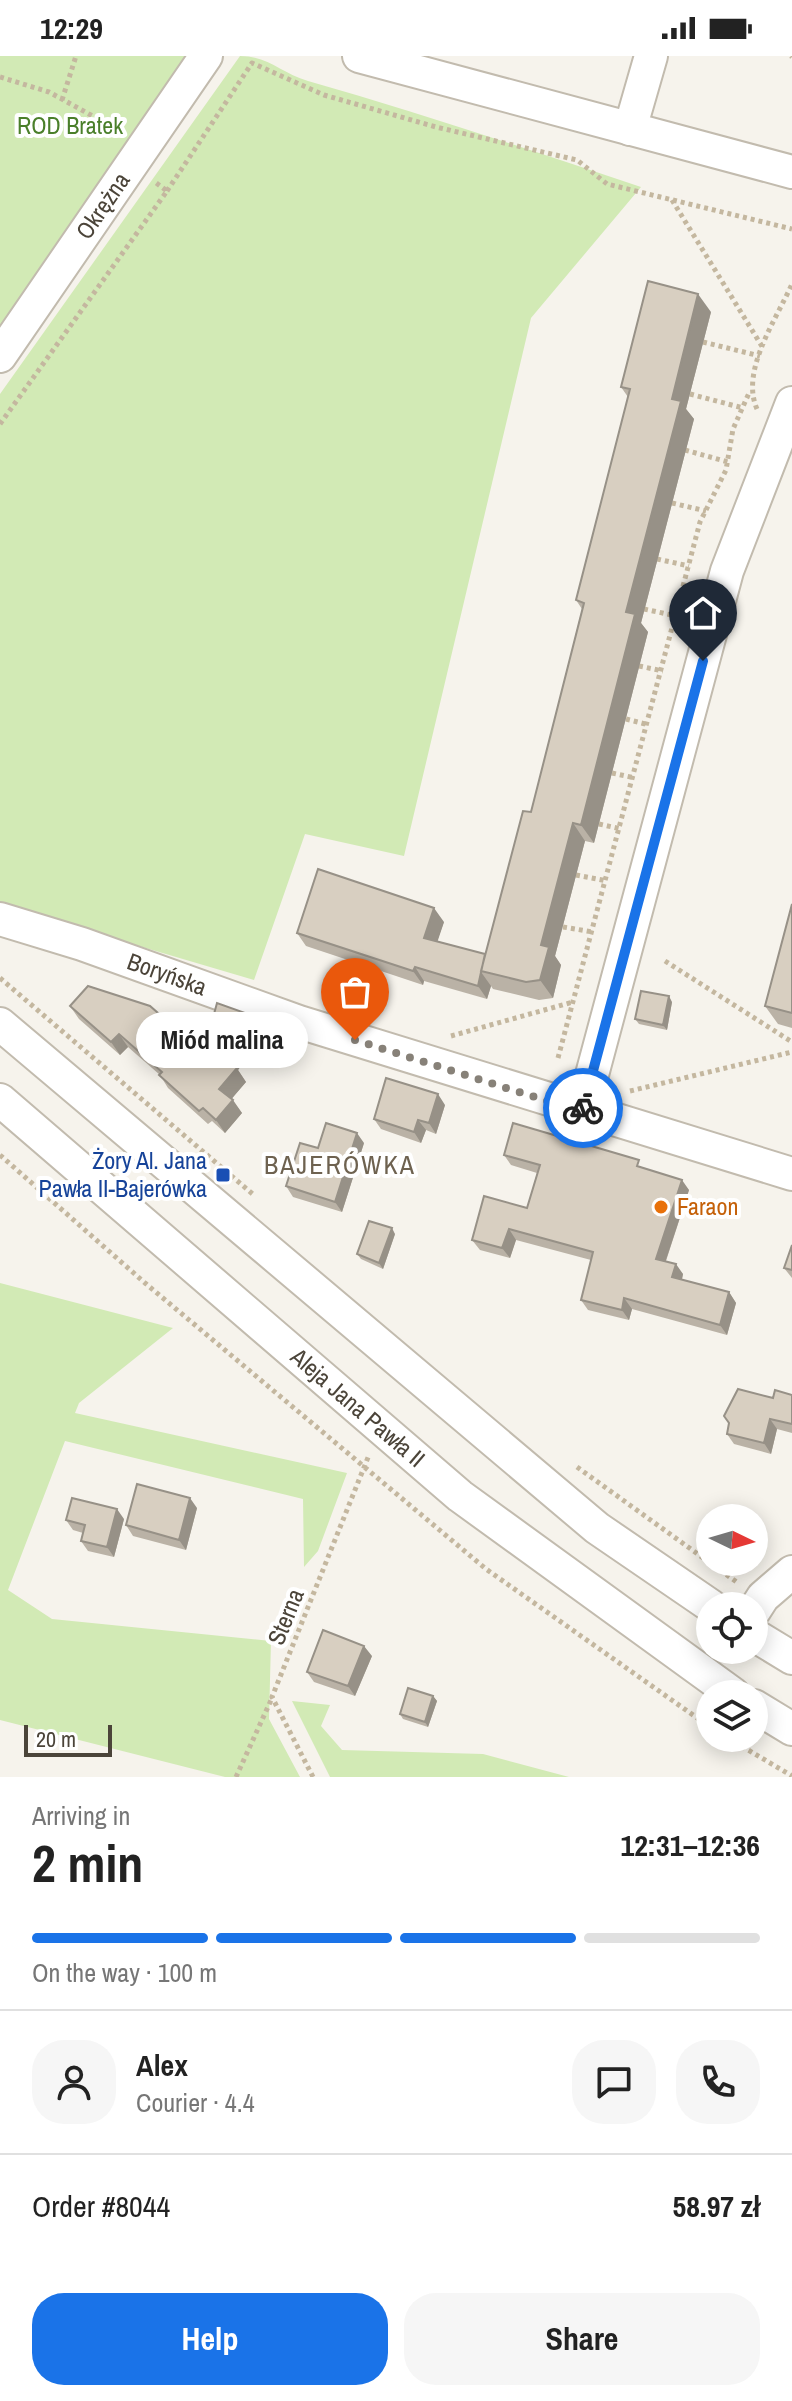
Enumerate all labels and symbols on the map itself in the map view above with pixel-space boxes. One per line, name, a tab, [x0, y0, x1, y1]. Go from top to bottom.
park label: ROD Bratek	[17, 109, 123, 141]
street label: Okrężna	[68, 166, 136, 245]
pin	[669, 579, 737, 661]
street label: Boryńska	[123, 945, 211, 1003]
pin	[321, 958, 389, 1040]
callout: Miód malina	[135, 1012, 307, 1068]
courier	[543, 1068, 623, 1148]
place label: Żory Al. Jana Pawła II-Bajerówka	[39, 1144, 207, 1204]
district label: BAJERÓWKA	[264, 1147, 416, 1182]
marker: Żory Al. Jana Pawła II-Bajerówka	[214, 1166, 232, 1184]
place label: Faraon	[677, 1190, 738, 1222]
marker: Faraon	[652, 1198, 670, 1216]
street label: Aleja Jana Pawła II	[284, 1340, 432, 1474]
north arrow	[696, 1504, 768, 1576]
street label: Sterna	[259, 1584, 311, 1650]
scale bar	[24, 1721, 112, 1757]

